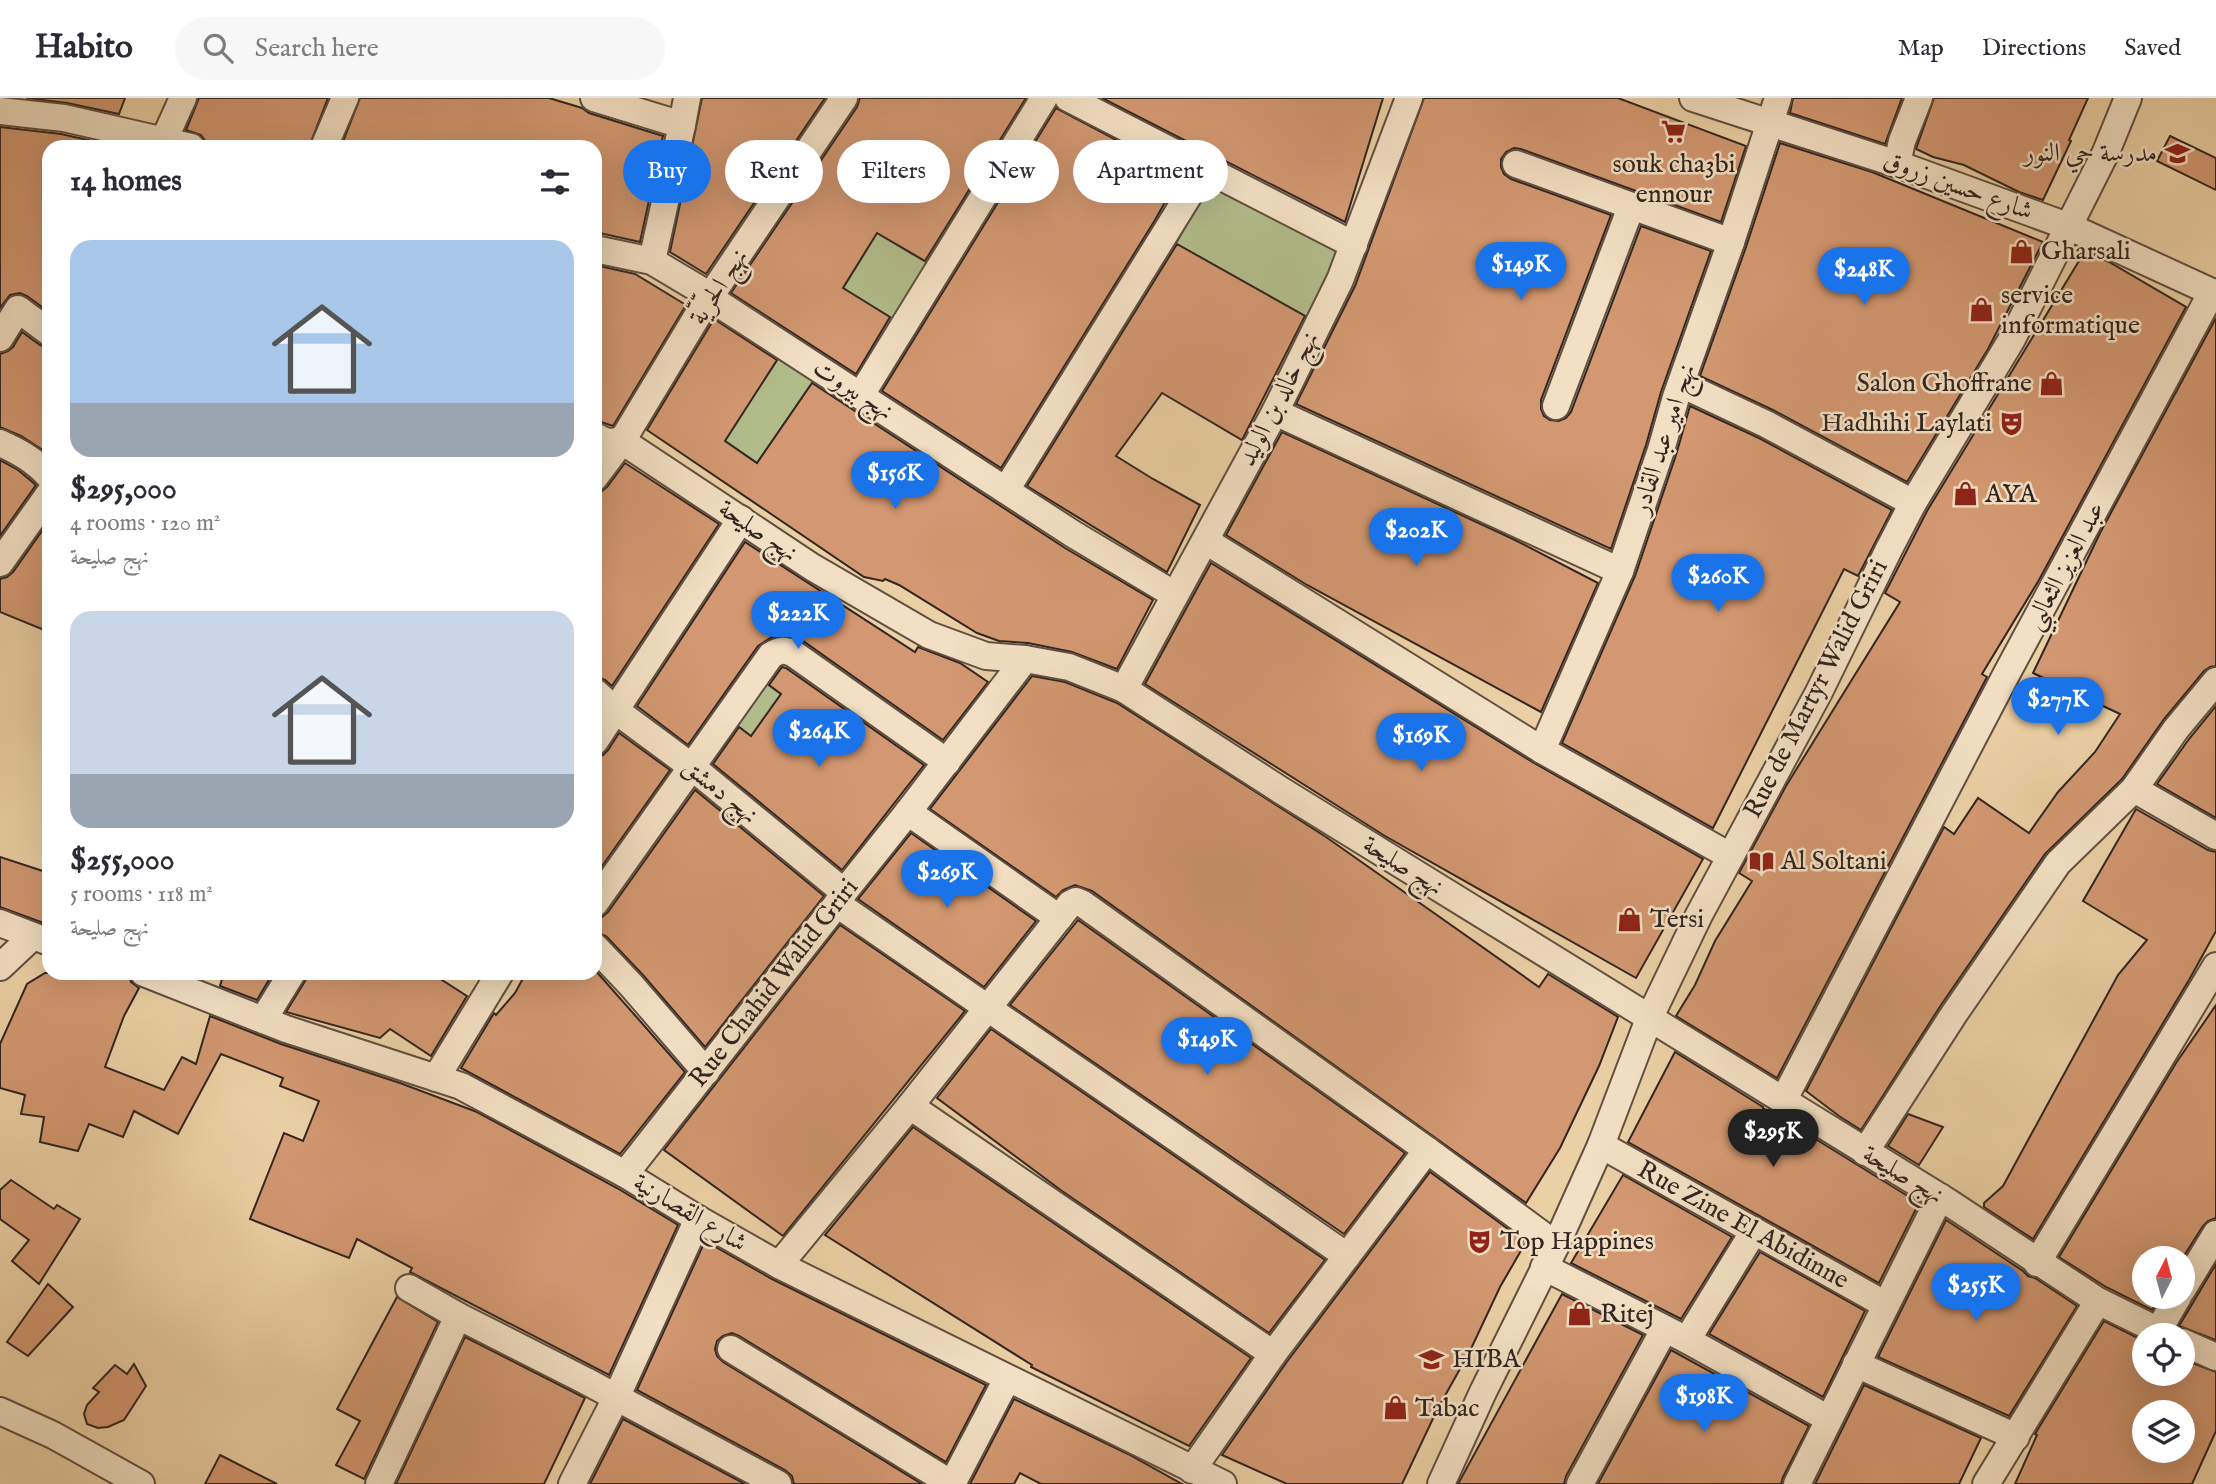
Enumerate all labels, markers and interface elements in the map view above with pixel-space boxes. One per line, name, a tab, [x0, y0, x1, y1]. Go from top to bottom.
search box	[175, 17, 665, 80]
text: Habito	[35, 27, 133, 69]
icon: search	[199, 29, 237, 67]
text: Search here	[255, 32, 379, 65]
text: Map	[1898, 33, 1944, 64]
text: Directions	[1982, 33, 2086, 64]
text: Saved	[2124, 33, 2181, 64]
supermarket icon: souk cha3bi ennour	[1660, 118, 1688, 146]
place label: مدرسة حي النور	[2021, 137, 2157, 174]
school or university icon: مدرسة حي النور	[2163, 139, 2191, 167]
chip: Buy	[623, 140, 711, 203]
chip: Rent	[725, 140, 823, 203]
chip: Filters	[837, 140, 950, 203]
chip: New	[964, 140, 1059, 203]
chip: Apartment	[1073, 140, 1228, 203]
street label: شارع حسين زروق	[1877, 144, 2037, 232]
place label: souk cha3bi ennour	[1613, 148, 1735, 211]
text: 14 homes	[70, 163, 182, 201]
icon: filters	[536, 163, 574, 201]
place label: Gharsali	[2041, 235, 2131, 268]
shop icon: Gharsali	[2007, 237, 2035, 265]
street label: نهج الحرّيّة	[679, 241, 761, 335]
pin: $149K	[1472, 242, 1570, 302]
pin: $248K	[1815, 248, 1913, 307]
text: $149K	[1491, 250, 1551, 279]
text: $248K	[1834, 255, 1894, 284]
place label: service informatique	[2001, 279, 2140, 342]
icon: home	[259, 286, 385, 412]
shop icon: service informatique	[1967, 296, 1995, 324]
street label: نهج خالد بن الوليد	[1231, 326, 1332, 475]
street label: نهج بيروت	[803, 352, 900, 433]
street label: نهج امير عبد القادر	[1623, 359, 1710, 523]
place label: Salon Ghoffrane	[1857, 367, 2032, 400]
shop icon: Salon Ghoffrane	[2038, 369, 2066, 397]
place label: Hadhihi Laylati	[1821, 407, 1992, 440]
theatre icon: Hadhihi Laylati	[1998, 409, 2026, 437]
pin: $156K	[846, 452, 944, 511]
text: $156K	[867, 459, 923, 488]
text: $295,000	[70, 471, 177, 509]
place label: AYA	[1984, 478, 2038, 511]
shop icon: AYA	[1951, 480, 1979, 508]
street label: نهج صليحة	[708, 492, 804, 575]
street label: عبد العزيز الثعالبي	[2017, 496, 2118, 639]
pin: $202K	[1367, 508, 1465, 568]
text: 4 rooms · 120 m²	[70, 509, 220, 538]
text: $202K	[1385, 516, 1447, 545]
text: نهج صليحة	[70, 543, 149, 572]
pin: $260K	[1669, 554, 1767, 614]
street label: Rue de Martyr Walid Griri	[1736, 554, 1896, 824]
text: $260K	[1687, 562, 1749, 591]
pin: $222K	[749, 592, 847, 651]
text: $222K	[767, 599, 829, 628]
icon: home	[259, 657, 385, 783]
pin: $277K	[2009, 678, 2107, 737]
text: $277K	[2027, 685, 2089, 714]
pin: $264K	[770, 710, 868, 769]
pin: $169K	[1372, 714, 1470, 773]
text: $264K	[788, 717, 850, 746]
text: $169K	[1392, 721, 1450, 750]
street label: نهج دمشق	[671, 750, 765, 836]
street label: نهج صليحة	[1353, 828, 1450, 909]
text: $255,000	[70, 842, 175, 880]
place label: Al Soltani	[1780, 845, 1887, 878]
library icon: Al Soltani	[1747, 847, 1775, 875]
pin: $269K	[898, 850, 996, 910]
text: $269K	[917, 858, 977, 887]
street label: Rue Chahid Walid Griri	[682, 872, 866, 1094]
text: 5 rooms · 118 m²	[70, 880, 213, 909]
place label: Tersi	[1650, 903, 1704, 936]
shop icon: Tersi	[1616, 905, 1644, 933]
text: نهج صليحة	[70, 914, 149, 943]
pin: $149K	[1158, 1018, 1256, 1077]
text: $149K	[1177, 1025, 1237, 1054]
pin: $295K	[1724, 1110, 1822, 1169]
text: $295K	[1744, 1117, 1802, 1146]
street label: نهج صليحة	[1853, 1138, 1950, 1217]
street label: Rue Zine El Abidinne	[1631, 1153, 1855, 1297]
street label: شارع القصارنية	[625, 1166, 753, 1263]
place label: Top Happines	[1500, 1225, 1654, 1258]
theatre icon: Top Happines	[1466, 1227, 1494, 1255]
north arrow	[2132, 1246, 2194, 1309]
map controls	[2132, 1246, 2195, 1463]
pin: $255K	[1927, 1264, 2025, 1323]
text: $255K	[1948, 1271, 2004, 1300]
place label: Ritej	[1600, 1298, 1654, 1331]
shop icon: Ritej	[1566, 1300, 1594, 1328]
button: locate	[2132, 1323, 2195, 1386]
place label: HIBA	[1452, 1343, 1522, 1376]
school or university icon: HIBA	[1418, 1345, 1446, 1373]
pin: $198K	[1655, 1374, 1753, 1434]
text: $198K	[1676, 1382, 1733, 1411]
place label: Tabac	[1415, 1392, 1480, 1425]
shop icon: Tabac	[1381, 1394, 1409, 1422]
button: layers	[2132, 1400, 2195, 1463]

